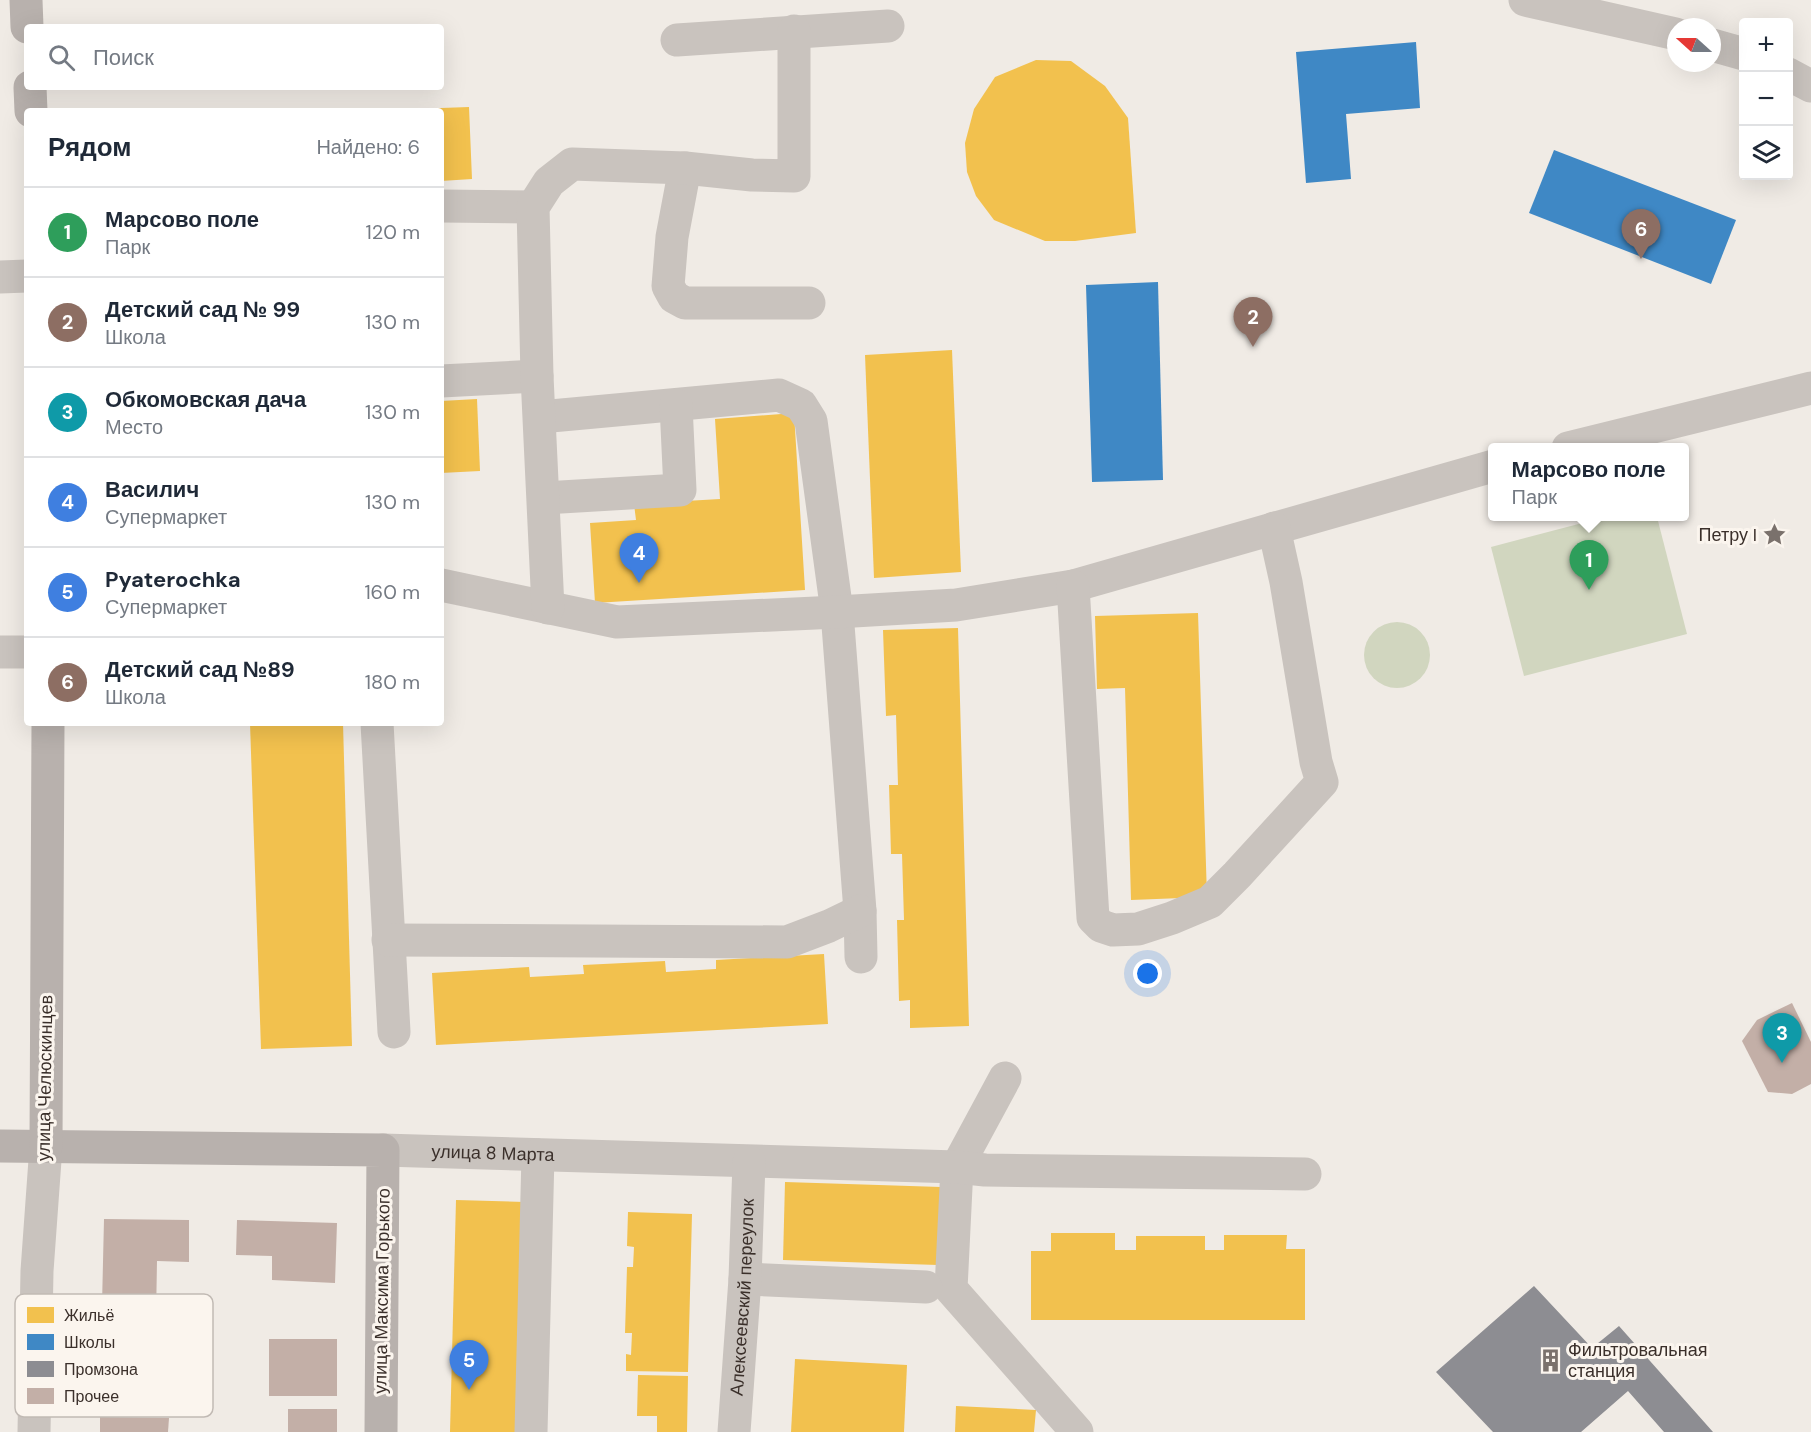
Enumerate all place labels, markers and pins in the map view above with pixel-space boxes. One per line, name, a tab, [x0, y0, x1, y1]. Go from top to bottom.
pin: 6	[1622, 210, 1660, 259]
pin: 2	[1234, 298, 1272, 347]
place icon: Петру I	[1762, 522, 1788, 548]
place label: Петру I	[1699, 523, 1757, 547]
pin: 4	[620, 534, 658, 583]
pin: 1	[1570, 540, 1608, 590]
pin: 3	[1762, 1014, 1802, 1063]
place label: Фильтровальная станция	[1568, 1338, 1707, 1383]
pin: 5	[450, 1340, 488, 1390]
building icon: Фильтровальная станция	[1537, 1347, 1563, 1373]

